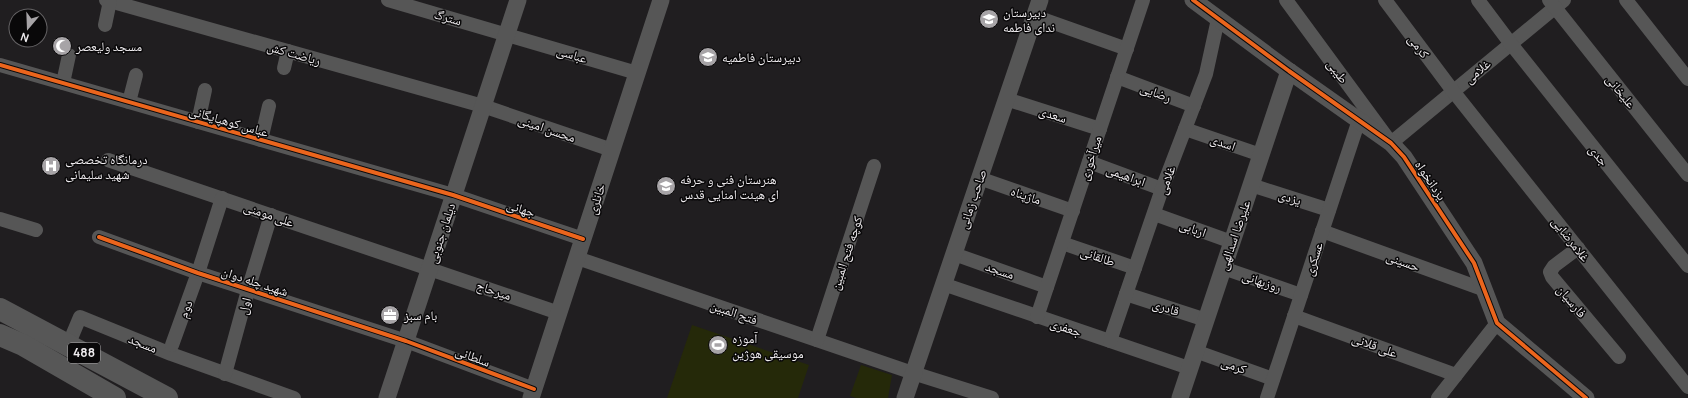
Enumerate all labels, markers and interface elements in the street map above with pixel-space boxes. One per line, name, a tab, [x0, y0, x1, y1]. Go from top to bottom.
place label: دبیرستان ندای فاطمه	[1003, 3, 1055, 36]
street label: سترگ	[432, 5, 464, 29]
north arrow	[8, 8, 48, 48]
school or university icon: دبیرستان ندای فاطمه	[978, 8, 1000, 30]
text: N	[18, 30, 31, 46]
street label: کرمی	[1404, 30, 1434, 62]
mosque icon: مسجد ولیعصر	[51, 35, 73, 57]
place label: مسجد ولیعصر	[75, 37, 142, 55]
street label: ریاضت کش	[265, 37, 323, 69]
street label: عباسی	[554, 41, 590, 67]
school or university icon: دبیرستان فاطمیه	[697, 46, 719, 68]
place label: دبیرستان فاطمیه	[722, 48, 801, 66]
street label: غلامی	[1460, 54, 1494, 87]
street label: طیبی	[1323, 55, 1353, 87]
street label: علیخانی	[1602, 70, 1641, 112]
street label: رضایی	[1138, 78, 1174, 106]
street label: عباس کوهپایگانی	[187, 101, 271, 141]
street label: سعدی	[1037, 101, 1069, 127]
street label: محسن امینی	[516, 110, 578, 146]
street label: اسدی	[1208, 129, 1238, 155]
street label: میرآخوری	[1074, 133, 1106, 183]
street label: جدی	[1585, 141, 1613, 169]
place label: درمانگاه تخصصی شهید سلیمانی	[65, 150, 148, 183]
hospital icon: درمانگاه تخصصی شهید سلیمانی	[40, 155, 62, 177]
street label: یزدانخواه	[1411, 156, 1451, 204]
street label: ابراهیمی	[1104, 160, 1148, 190]
street label: غلامی	[1153, 163, 1180, 197]
street label: صاحب زمانی	[953, 167, 991, 231]
place label: هنرستان فنی و حرفه ای هیئت امنایی قدس	[680, 170, 779, 203]
school or university icon: هنرستان فنی و حرفه ای هیئت امنایی قدس	[655, 175, 677, 197]
street label: خانلری	[583, 181, 609, 217]
street label: ماژپناه	[1008, 181, 1044, 209]
street label: یزدی	[1276, 185, 1304, 209]
street label: جهانی	[504, 195, 538, 221]
street label: علی مومنی	[242, 197, 297, 231]
street label: علیرضا اسدالهی	[1214, 197, 1255, 273]
street label: دیلمان جنوبی	[423, 200, 459, 266]
street label: کوچه فتح المبین	[826, 213, 868, 293]
street label: غلامرضایی	[1548, 213, 1595, 266]
street label: اربابی	[1177, 215, 1209, 241]
street label: عسکری	[1299, 239, 1327, 278]
street label: طالقانی	[1078, 242, 1118, 270]
street label: حسینی	[1384, 247, 1422, 275]
street label: مسجد	[983, 257, 1017, 283]
street label: شهید چله دوان	[219, 262, 291, 300]
street label: روزبهانی	[1240, 266, 1284, 296]
street label: میرحاج	[474, 276, 514, 305]
street label: فارسیان	[1553, 281, 1591, 321]
street label: قادری	[1150, 294, 1182, 320]
street label: اول	[233, 295, 255, 317]
street label: فتح المبین	[708, 296, 760, 329]
street label: دوم	[173, 298, 197, 320]
office icon: بام سبز	[379, 304, 401, 326]
place label: بام سبز	[403, 306, 437, 324]
street label: جعفری	[1048, 313, 1084, 341]
street label: علی قلانی	[1350, 328, 1401, 362]
street label: مسجد	[126, 329, 160, 357]
place label: آموزه موسیقی هوژین	[732, 329, 804, 362]
sports icon: آموزه موسیقی هوژین	[707, 334, 729, 356]
street label: سلطانی	[453, 341, 493, 371]
road number: 488	[68, 343, 100, 363]
street label: کرمی	[1219, 352, 1250, 378]

